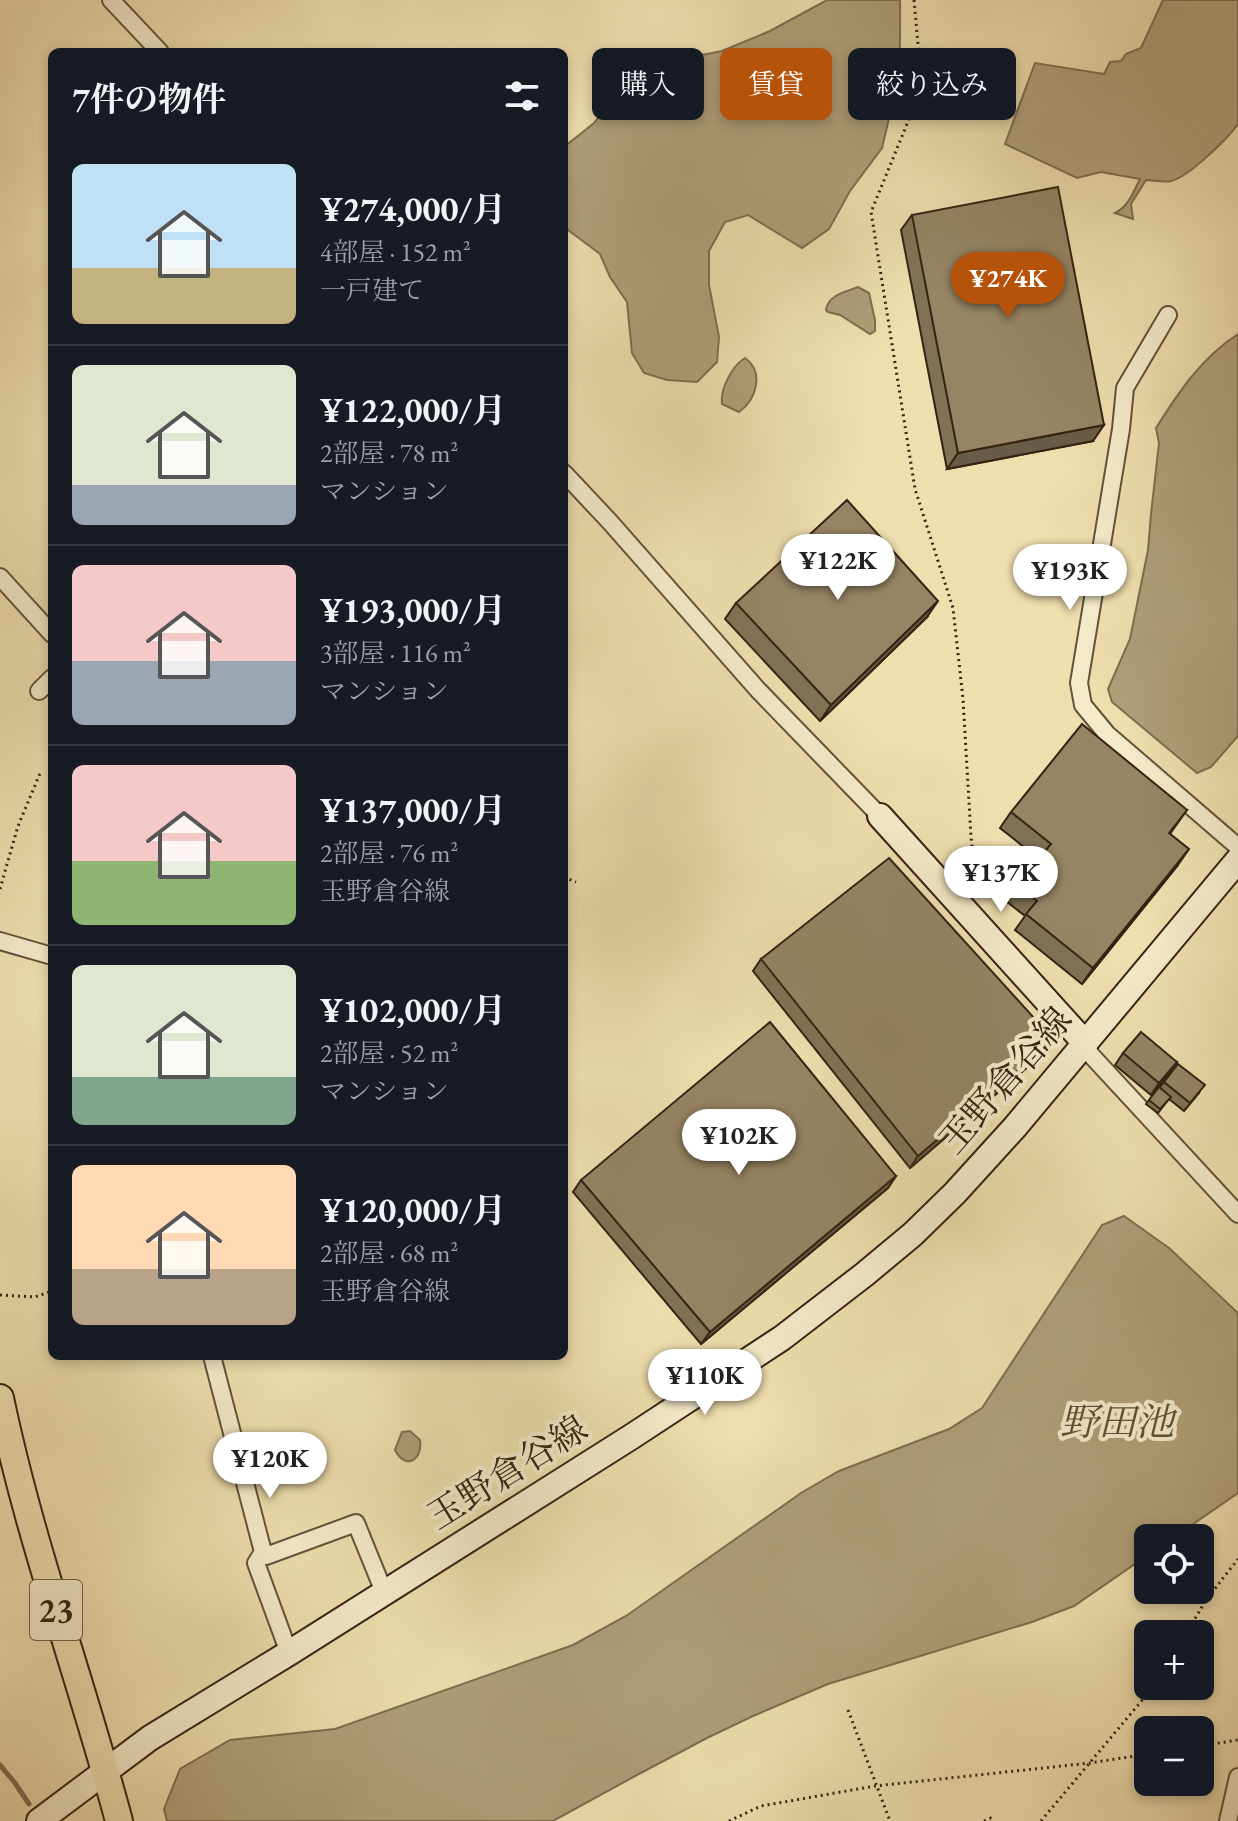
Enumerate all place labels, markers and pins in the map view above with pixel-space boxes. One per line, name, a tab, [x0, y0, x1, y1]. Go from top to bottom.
pin: ¥274K	[952, 252, 1064, 320]
pin: ¥122K	[782, 534, 894, 602]
pin: ¥193K	[1014, 544, 1126, 612]
pin: ¥137K	[945, 846, 1057, 914]
pin: ¥102K	[683, 1109, 795, 1177]
pin: ¥110K	[649, 1349, 761, 1417]
pin: ¥120K	[214, 1432, 326, 1500]

